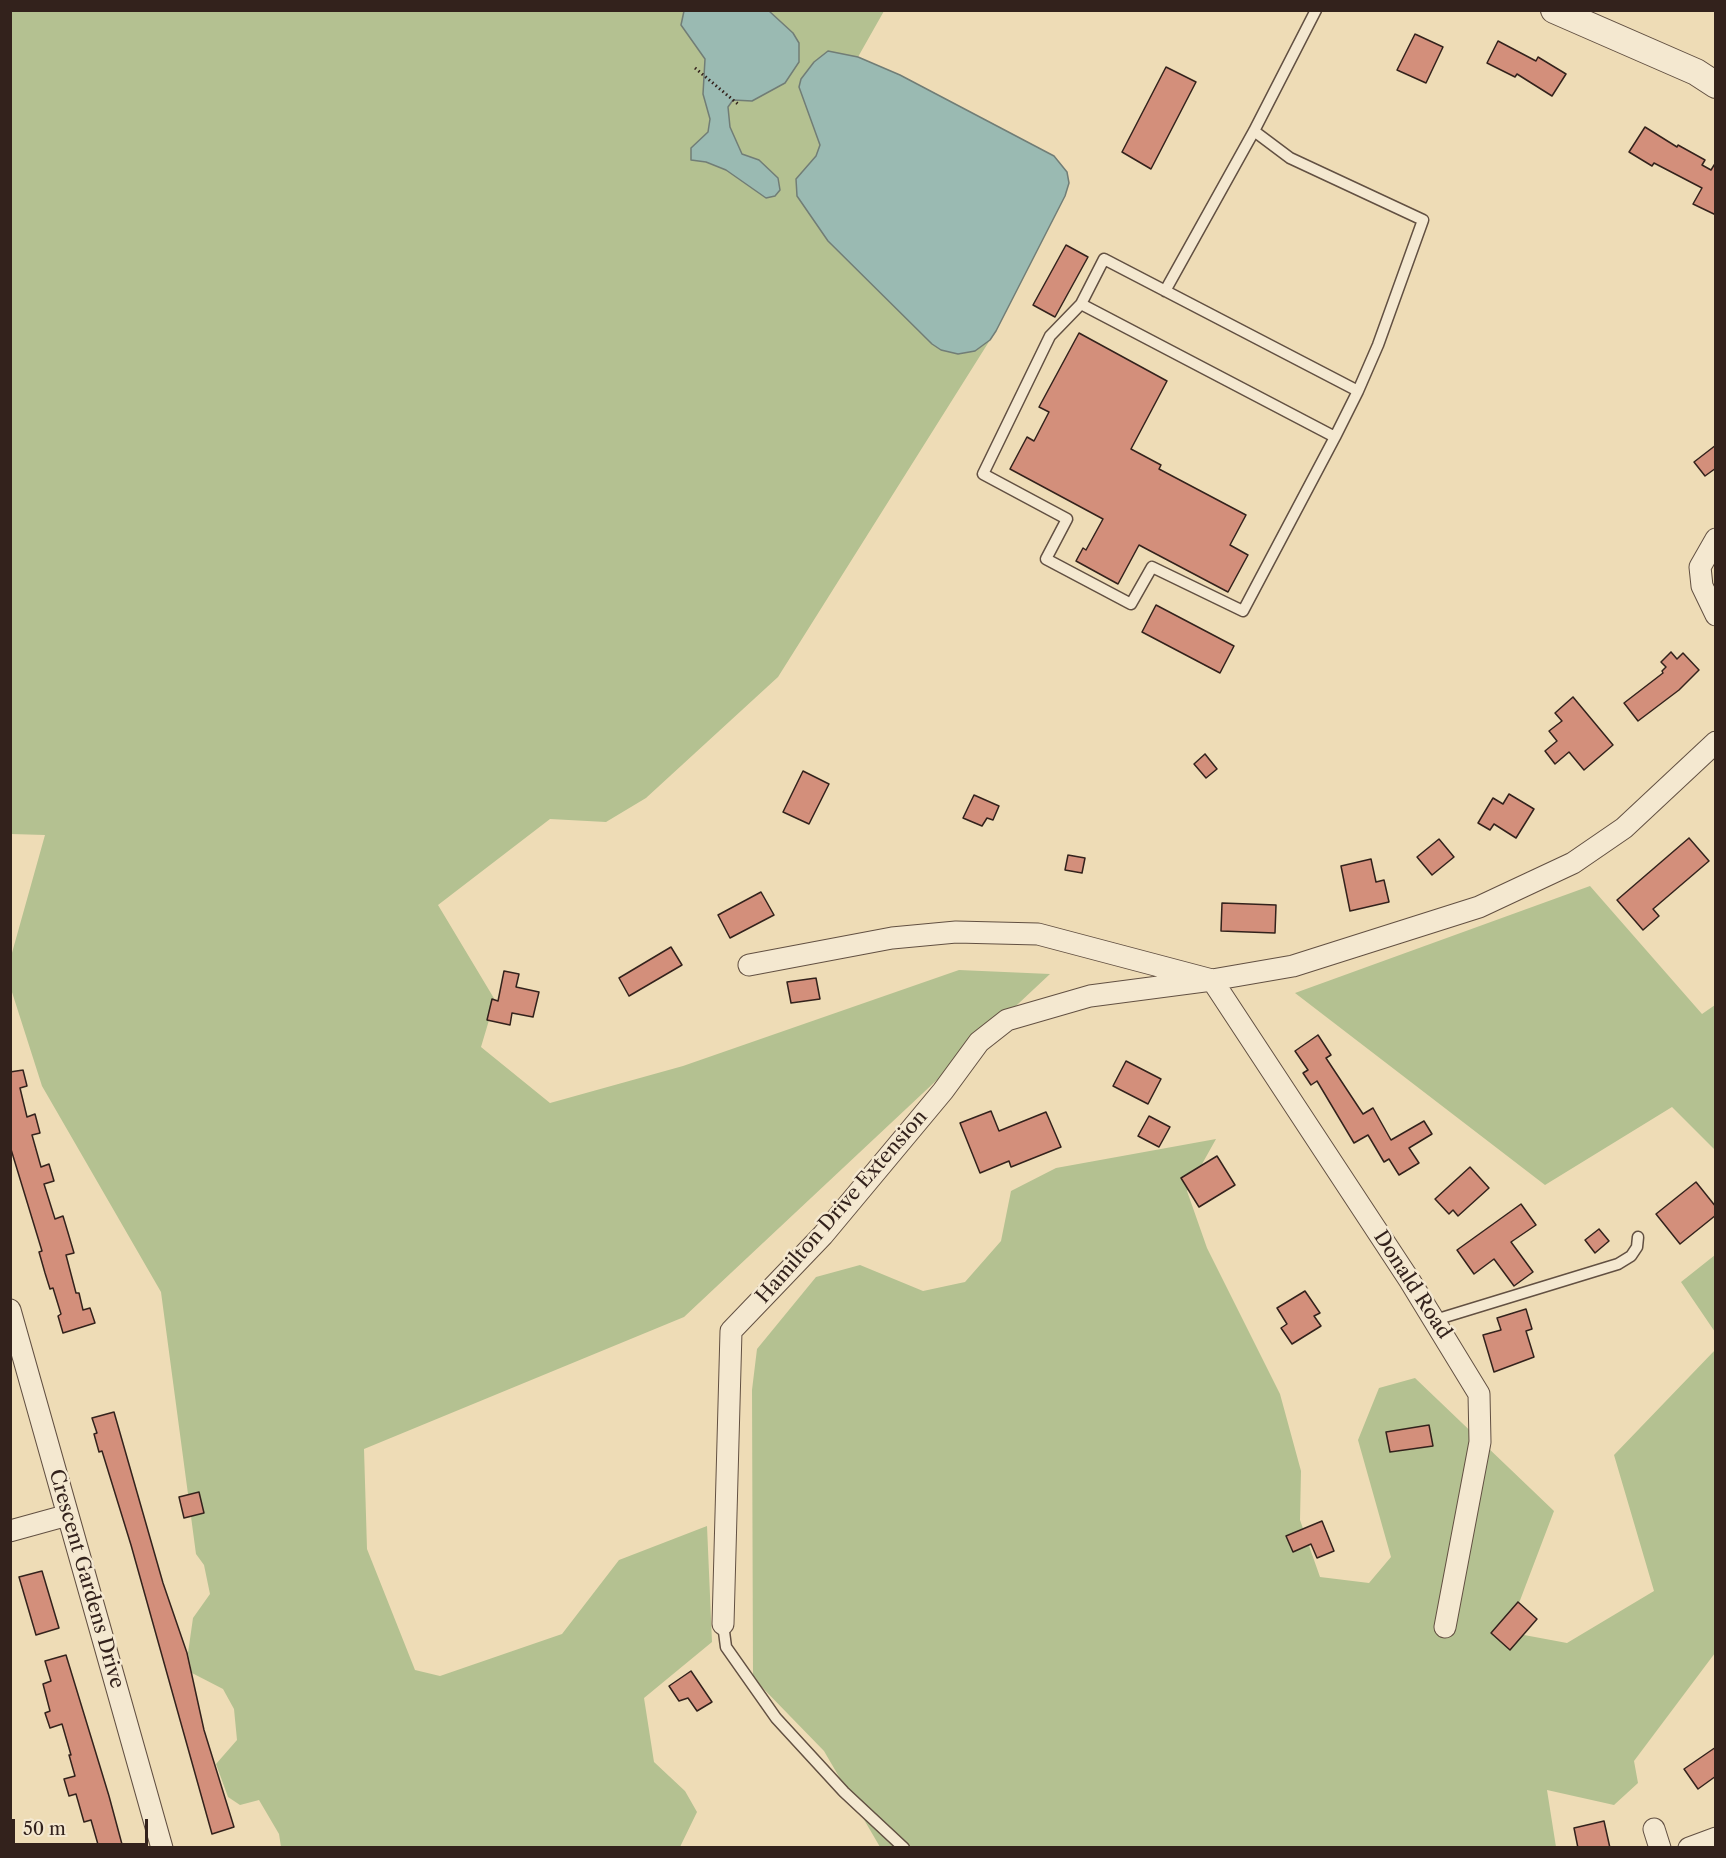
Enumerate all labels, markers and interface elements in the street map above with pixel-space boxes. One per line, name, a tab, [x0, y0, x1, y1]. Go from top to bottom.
street label: Hamilton Drive Extension	[751, 1105, 933, 1309]
street label: Donald Road	[1368, 1226, 1456, 1344]
street label: Crescent Gardens Drive	[43, 1467, 129, 1691]
scale bar	[15, 1807, 152, 1845]
text: 50 m	[23, 1818, 66, 1840]

